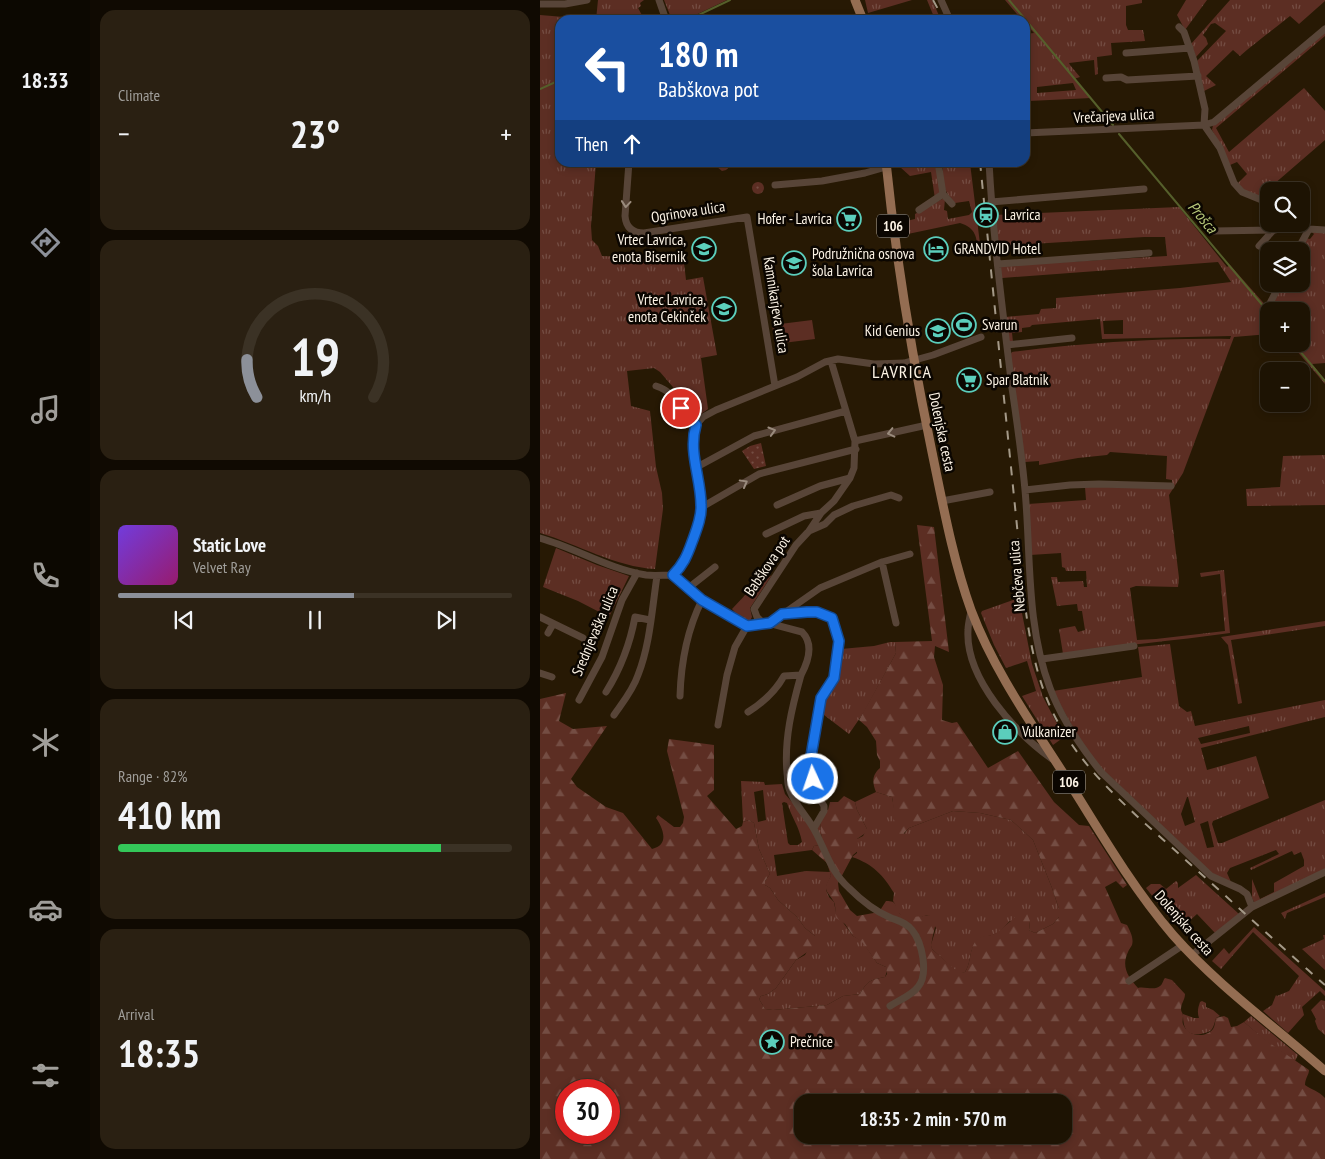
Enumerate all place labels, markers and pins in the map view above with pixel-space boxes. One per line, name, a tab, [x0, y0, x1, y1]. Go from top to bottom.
station icon: Lavrica	[973, 202, 999, 228]
place label: Lavrica	[1004, 205, 1041, 224]
supermarket icon: Hofer - Lavrica	[836, 206, 862, 232]
place label: Hofer - Lavrica	[757, 209, 832, 228]
place label: Vrtec Lavrica, enota Bisernik	[612, 230, 686, 266]
school or university icon: Vrtec Lavrica, enota Bisernik	[691, 236, 717, 262]
hotel icon: GRANDVID Hotel	[923, 236, 949, 262]
place label: GRANDVID Hotel	[954, 239, 1041, 258]
place label: Podružnična osnova šola Lavrica	[812, 244, 915, 280]
school or university icon: Podružnična osnova šola Lavrica	[781, 250, 807, 276]
place label: Vrtec Lavrica, enota Cekinček	[628, 290, 706, 326]
school or university icon: Vrtec Lavrica, enota Cekinček	[711, 296, 737, 322]
sports icon: Svarun	[951, 312, 977, 338]
place label: Svarun	[982, 315, 1017, 334]
school or university icon: Kid Genius	[925, 318, 951, 344]
place label: Kid Genius	[865, 321, 920, 340]
supermarket icon: Spar Blatnik	[956, 367, 982, 393]
place label: Spar Blatnik	[986, 370, 1049, 389]
pin	[660, 387, 702, 429]
shop icon: Vulkanizer	[992, 719, 1018, 745]
place label: Vulkanizer	[1021, 722, 1076, 741]
place icon: Prečnice	[759, 1029, 785, 1055]
place label: Prečnice	[790, 1032, 833, 1051]

